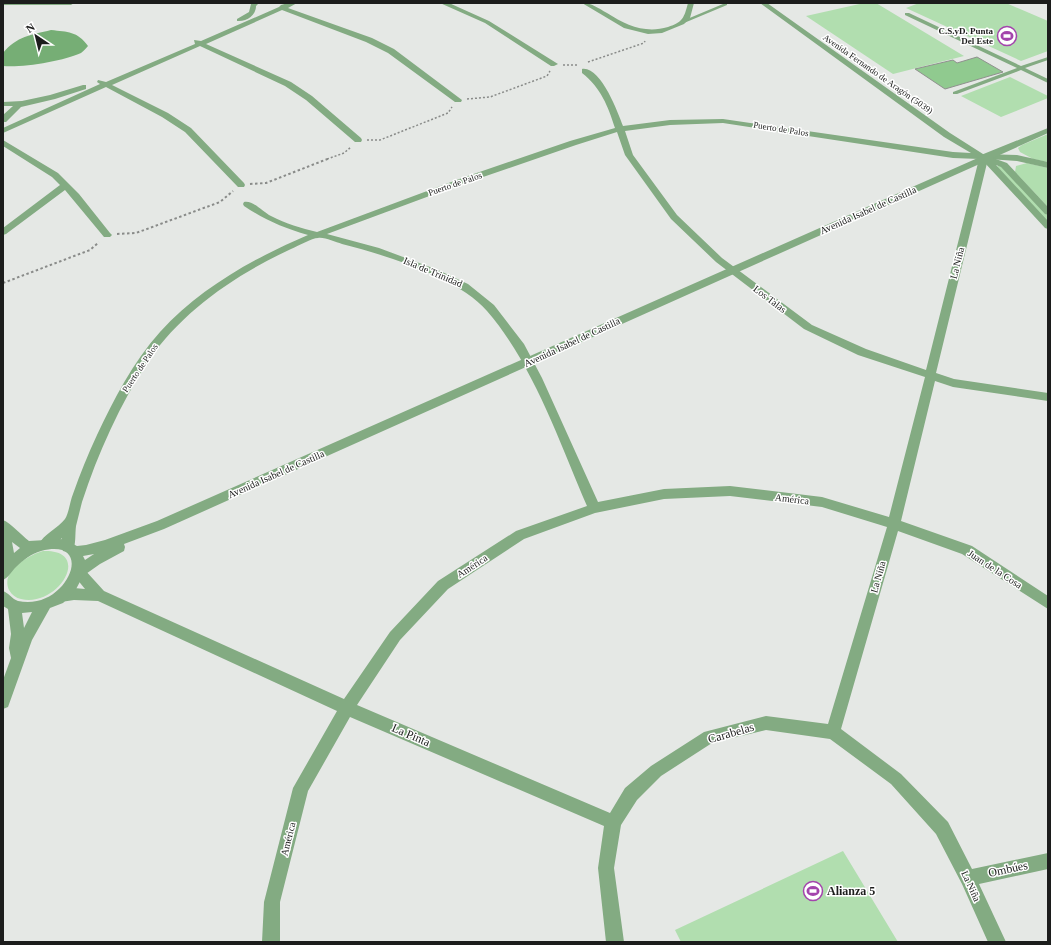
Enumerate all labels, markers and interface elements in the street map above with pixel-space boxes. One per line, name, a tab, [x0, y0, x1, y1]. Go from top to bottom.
north arrow	[16, 16, 56, 56]
text: N	[24, 21, 37, 35]
sports icon: C.S.yD. Punta Del Este	[996, 25, 1018, 47]
place label: C.S.yD. Punta Del Este	[938, 26, 993, 46]
street label: Avenida Fernando de Aragón (5039)	[821, 32, 935, 116]
street label: Puerto de Palos	[753, 120, 810, 138]
street label: Puerto de Palos	[427, 170, 484, 198]
street label: Avenida Isabel de Castilla	[818, 183, 918, 236]
street label: La Niña	[948, 245, 966, 280]
street label: Isla de Trinidad	[402, 255, 464, 289]
street label: Los Talas	[751, 283, 789, 315]
street label: Avenida Isabel de Castilla	[522, 315, 622, 369]
street label: Puerto de Palos	[120, 342, 160, 394]
street label: Avenida Isabel de Castilla	[226, 447, 326, 500]
street label: América	[774, 491, 810, 507]
street label: Juan de la Cosa	[966, 547, 1025, 591]
street label: América	[455, 552, 490, 580]
street label: La Niña	[868, 559, 888, 594]
street label: Carabelas	[706, 720, 756, 746]
street label: La Pinta	[390, 721, 433, 750]
street label: América	[278, 820, 298, 857]
street label: Ombúes	[987, 858, 1029, 880]
street label: La Niña	[959, 869, 983, 904]
sports icon: Alianza 5	[802, 880, 824, 902]
place label: Alianza 5	[827, 884, 875, 898]

